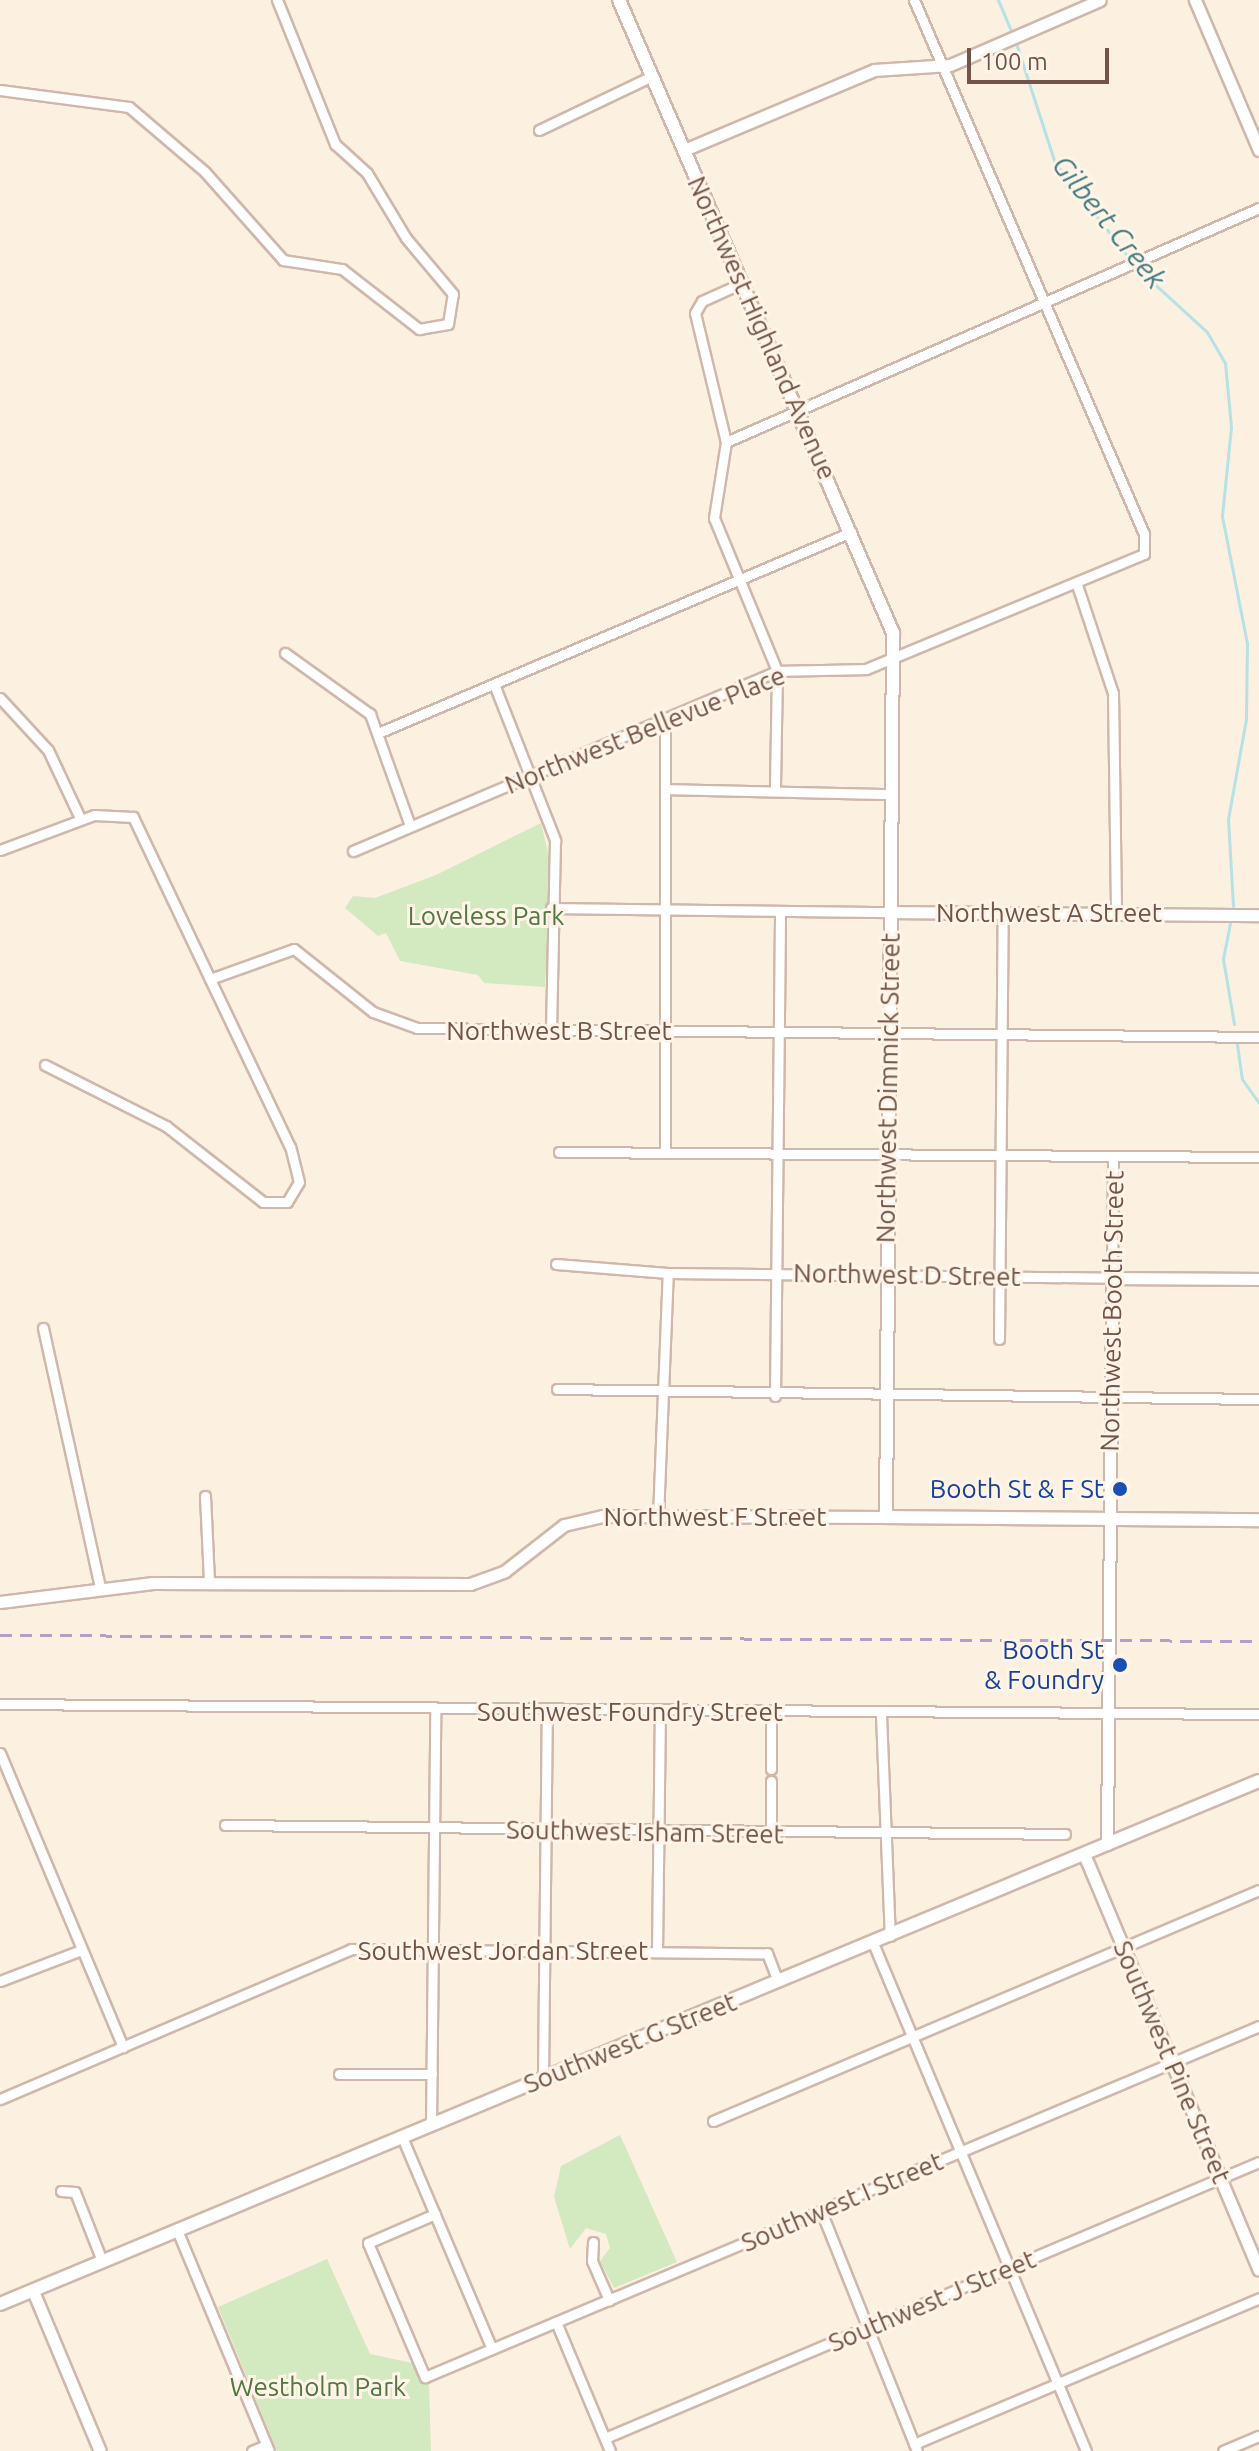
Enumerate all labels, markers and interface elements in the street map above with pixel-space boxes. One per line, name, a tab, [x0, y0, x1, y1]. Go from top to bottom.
scale bar	[971, 32, 1113, 82]
text: 100 m	[981, 48, 1048, 75]
water label: Gilbert Creek	[1045, 149, 1173, 295]
street label: Northwest Highland Avenue	[681, 172, 843, 484]
street label: Northwest Bellevue Place	[500, 659, 790, 801]
street label: Northwest A Street	[936, 897, 1162, 929]
park label: Loveless Park	[408, 900, 564, 932]
street label: Northwest Dimmick Street	[870, 933, 906, 1243]
street label: Northwest B Street	[446, 1015, 672, 1047]
street label: Northwest Booth Street	[1094, 1170, 1130, 1452]
street label: Northwest D Street	[793, 1257, 1021, 1293]
place label: Booth St & F St	[930, 1473, 1104, 1505]
marker: Booth St & F St	[1111, 1480, 1129, 1498]
street label: Northwest F Street	[604, 1501, 826, 1533]
place label: Booth St & Foundry	[984, 1634, 1104, 1696]
marker: Booth St & Foundry	[1111, 1656, 1129, 1674]
street label: Southwest Foundry Street	[477, 1696, 783, 1728]
street label: Southwest Isham Street	[506, 1814, 784, 1850]
street label: Southwest Jordan Street	[358, 1935, 648, 1967]
street label: Southwest Pine Street	[1107, 1936, 1237, 2188]
street label: Southwest G Street	[519, 1986, 741, 2100]
street label: Southwest I Street	[737, 2145, 947, 2259]
street label: Southwest J Street	[824, 2243, 1040, 2359]
park label: Westholm Park	[230, 2371, 406, 2403]

